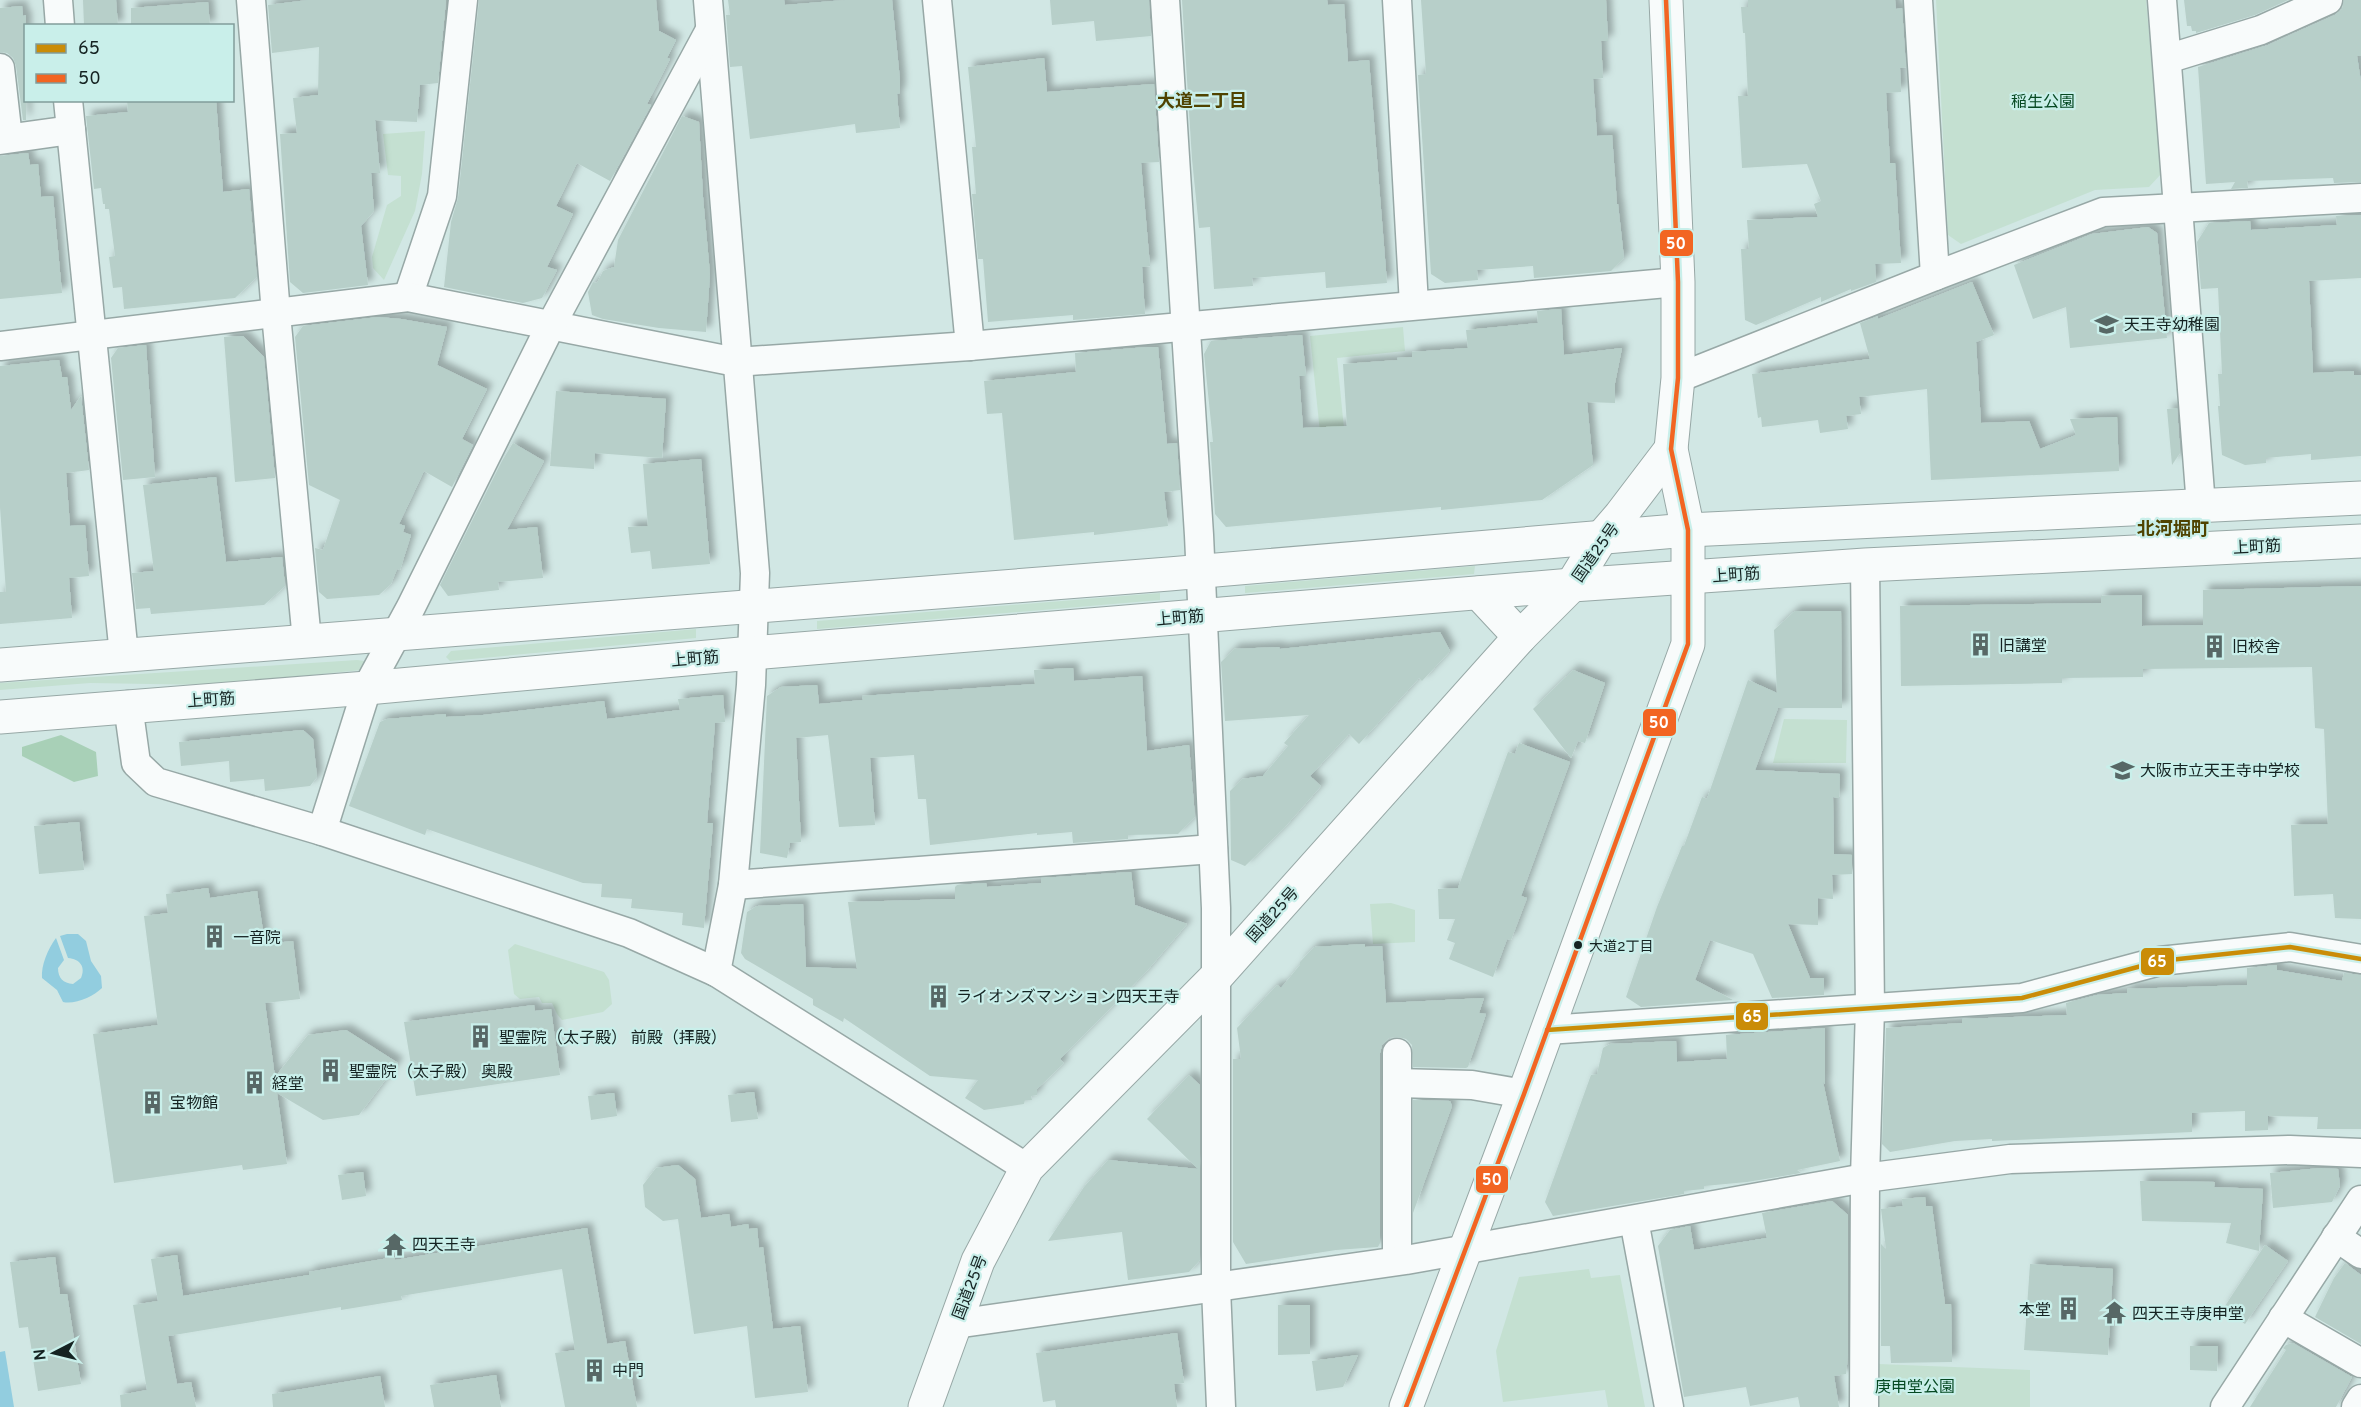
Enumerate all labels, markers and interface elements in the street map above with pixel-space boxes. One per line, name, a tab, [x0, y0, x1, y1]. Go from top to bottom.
legend	[24, 24, 234, 102]
text: 65	[78, 38, 100, 61]
text: 50	[78, 68, 101, 91]
district label: 大道二丁目	[1157, 91, 1247, 114]
park label: 稲生公園	[2011, 93, 2075, 113]
line badge: 50	[1659, 229, 1694, 257]
text: 50	[1666, 235, 1686, 255]
school or university icon: 天王寺幼稚園	[2093, 311, 2119, 337]
place label: 天王寺幼稚園	[2124, 316, 2220, 336]
district label: 北河堀町	[2137, 519, 2209, 542]
street label: 国道25号	[1569, 520, 1624, 587]
street label: 上町筋	[2233, 537, 2282, 559]
street label: 上町筋	[1711, 564, 1761, 588]
street label: 上町筋	[1155, 607, 1205, 631]
building icon: 旧講堂	[1968, 632, 1994, 658]
building icon: 旧校舎	[2201, 633, 2227, 659]
place label: 旧講堂	[1999, 637, 2047, 657]
place label: 旧校舎	[2232, 638, 2280, 658]
street label: 上町筋	[670, 648, 720, 672]
street label: 上町筋	[186, 689, 236, 713]
line badge: 50	[1642, 708, 1677, 737]
text: 50	[1649, 714, 1669, 734]
school or university icon: 大阪市立天王寺中学校	[2109, 757, 2135, 783]
place label: 大阪市立天王寺中学校	[2140, 762, 2300, 782]
street label: 国道25号	[1243, 883, 1304, 947]
building icon: 一音院	[202, 924, 228, 950]
place label: 一音院	[233, 929, 281, 949]
marker: 大道2丁目	[1572, 939, 1584, 951]
place label: 大道2丁目	[1589, 939, 1654, 956]
line badge: 65	[2140, 947, 2175, 976]
text: 65	[2147, 953, 2167, 973]
building icon: ライオンズマンション四天王寺	[925, 983, 951, 1009]
place label: ライオンズマンション四天王寺	[956, 988, 1180, 1008]
line badge: 65	[1735, 1002, 1769, 1031]
text: 65	[1742, 1008, 1762, 1028]
building icon: 聖霊院（太子殿） 前殿（拝殿）	[468, 1024, 494, 1050]
place label: 聖霊院（太子殿） 前殿（拝殿）	[499, 1029, 727, 1049]
building icon: 聖霊院（太子殿） 奥殿	[318, 1058, 344, 1084]
place label: 聖霊院（太子殿） 奥殿	[349, 1063, 513, 1083]
building icon: 経堂	[241, 1070, 267, 1096]
place label: 経堂	[272, 1075, 304, 1095]
building icon: 宝物館	[139, 1089, 165, 1115]
place label: 宝物館	[170, 1094, 218, 1114]
line badge: 50	[1475, 1165, 1509, 1194]
text: 50	[1482, 1171, 1502, 1191]
temple icon: 四天王寺	[381, 1231, 407, 1257]
place label: 四天王寺	[412, 1236, 476, 1256]
street label: 国道25号	[949, 1253, 992, 1323]
building icon: 本堂	[2056, 1296, 2082, 1322]
temple icon: 四天王寺庚申堂	[2101, 1300, 2127, 1326]
place label: 本堂	[2019, 1301, 2051, 1321]
place label: 四天王寺庚申堂	[2132, 1305, 2244, 1325]
north arrow	[24, 1323, 84, 1383]
text: N	[30, 1348, 52, 1362]
building icon: 中門	[581, 1357, 607, 1383]
place label: 中門	[612, 1362, 644, 1382]
park label: 庚申堂公園	[1875, 1378, 1955, 1398]

